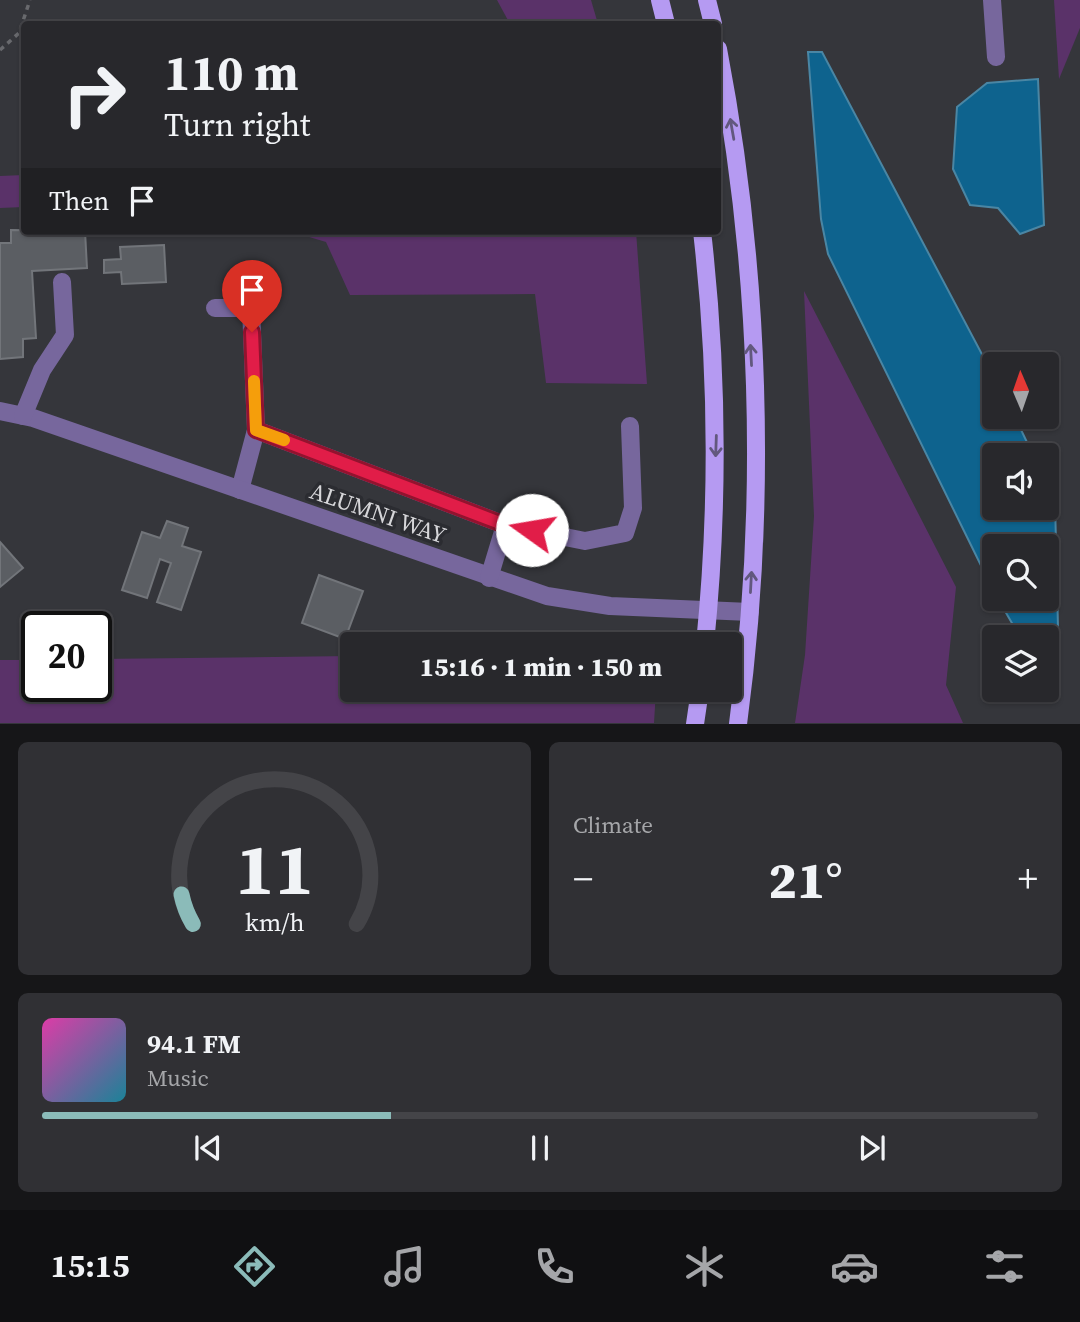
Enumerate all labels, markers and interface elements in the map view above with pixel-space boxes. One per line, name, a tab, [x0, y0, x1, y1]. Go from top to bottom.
text: 110 m	[164, 39, 299, 106]
icon: right	[49, 49, 140, 140]
text: Turn right	[164, 103, 310, 147]
one-way arrow	[725, 118, 738, 141]
icon: arrive	[123, 182, 161, 220]
text: Then	[49, 183, 109, 219]
pin	[222, 260, 282, 332]
icon: arrive	[233, 271, 271, 309]
one-way arrow	[745, 344, 758, 367]
north arrow	[982, 352, 1059, 429]
map controls	[982, 352, 1059, 702]
one-way arrow	[710, 434, 723, 457]
button: sound	[982, 443, 1059, 520]
street label: ALUMNI WAY	[306, 475, 451, 551]
position arrow	[495, 493, 569, 567]
button: search	[982, 534, 1059, 611]
one-way arrow	[744, 571, 757, 594]
speed limit sign: 20	[21, 611, 112, 702]
button: layers	[982, 625, 1059, 702]
text: 15:16 · 1 min · 150 m	[420, 649, 662, 685]
text: Climate	[573, 809, 653, 841]
text: 11	[235, 820, 314, 919]
text: 21°	[768, 844, 843, 915]
text: −	[573, 853, 593, 905]
text: +	[1018, 853, 1038, 905]
text: km/h	[245, 905, 304, 939]
text: 94.1 FM	[147, 1026, 241, 1062]
text: Music	[147, 1062, 209, 1094]
icon: previous	[189, 1129, 227, 1167]
icon: pause	[521, 1129, 559, 1167]
icon: next	[853, 1129, 891, 1167]
icon: directions	[230, 1242, 279, 1291]
icon: music	[380, 1242, 429, 1291]
icon: phone	[530, 1242, 579, 1291]
icon: climate	[680, 1242, 729, 1291]
icon: car	[830, 1242, 879, 1291]
icon: filters	[980, 1242, 1029, 1291]
text: 15:15	[51, 1244, 129, 1288]

